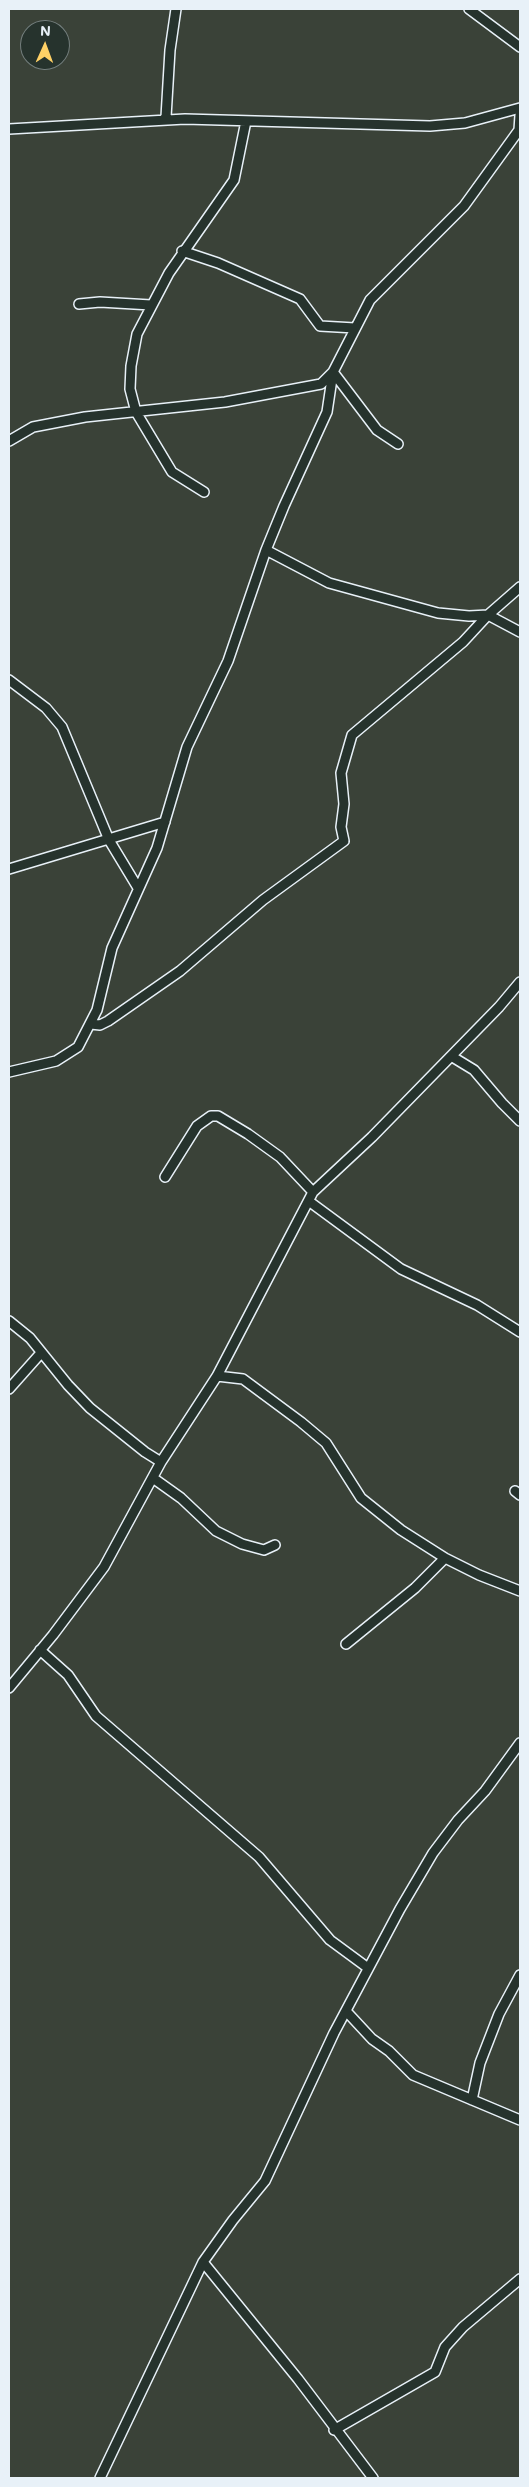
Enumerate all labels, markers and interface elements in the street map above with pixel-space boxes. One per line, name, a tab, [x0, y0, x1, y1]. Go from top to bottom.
north arrow	[20, 20, 70, 70]
text: N	[40, 21, 51, 40]

